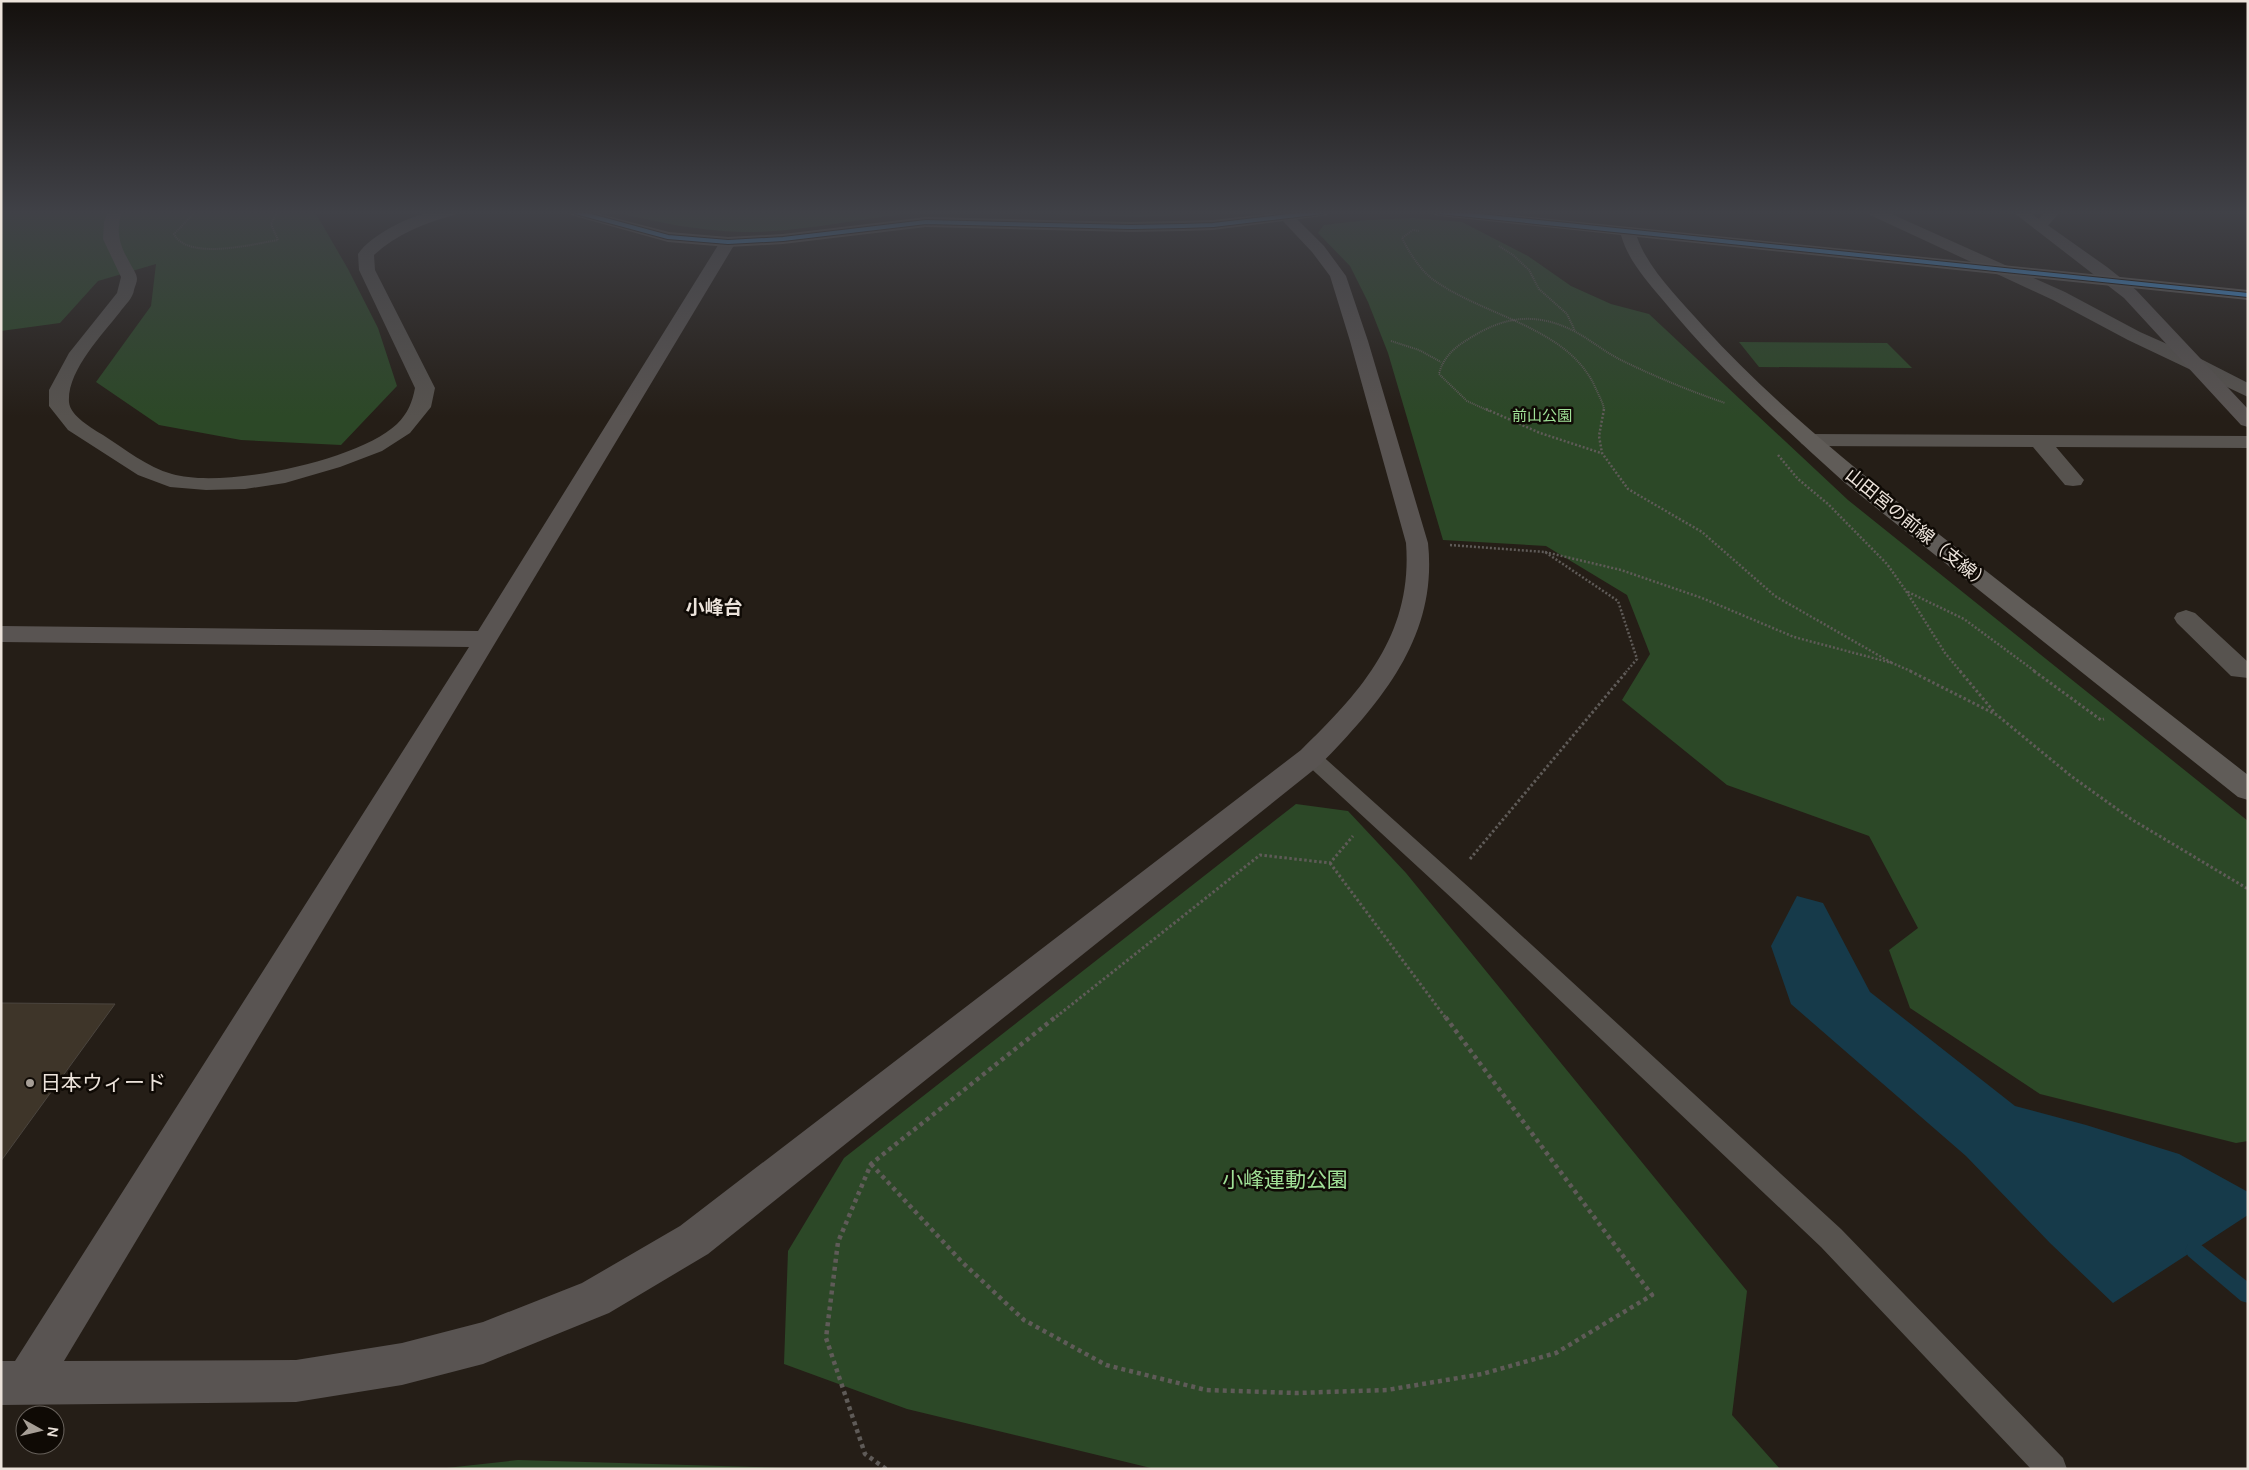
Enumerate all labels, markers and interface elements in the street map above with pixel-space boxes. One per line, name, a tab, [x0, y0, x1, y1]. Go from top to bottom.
park label: 前山公園	[1512, 405, 1572, 426]
street label: 山田宮の前線（支線）	[1841, 462, 1996, 594]
district label: 小峰台	[685, 594, 743, 620]
place label: 日本ウィード	[40, 1068, 166, 1096]
marker: 日本ウィード	[24, 1077, 36, 1089]
park label: 小峰運動公園	[1222, 1165, 1348, 1193]
north arrow	[15, 1405, 65, 1455]
text: N	[43, 1426, 63, 1438]

